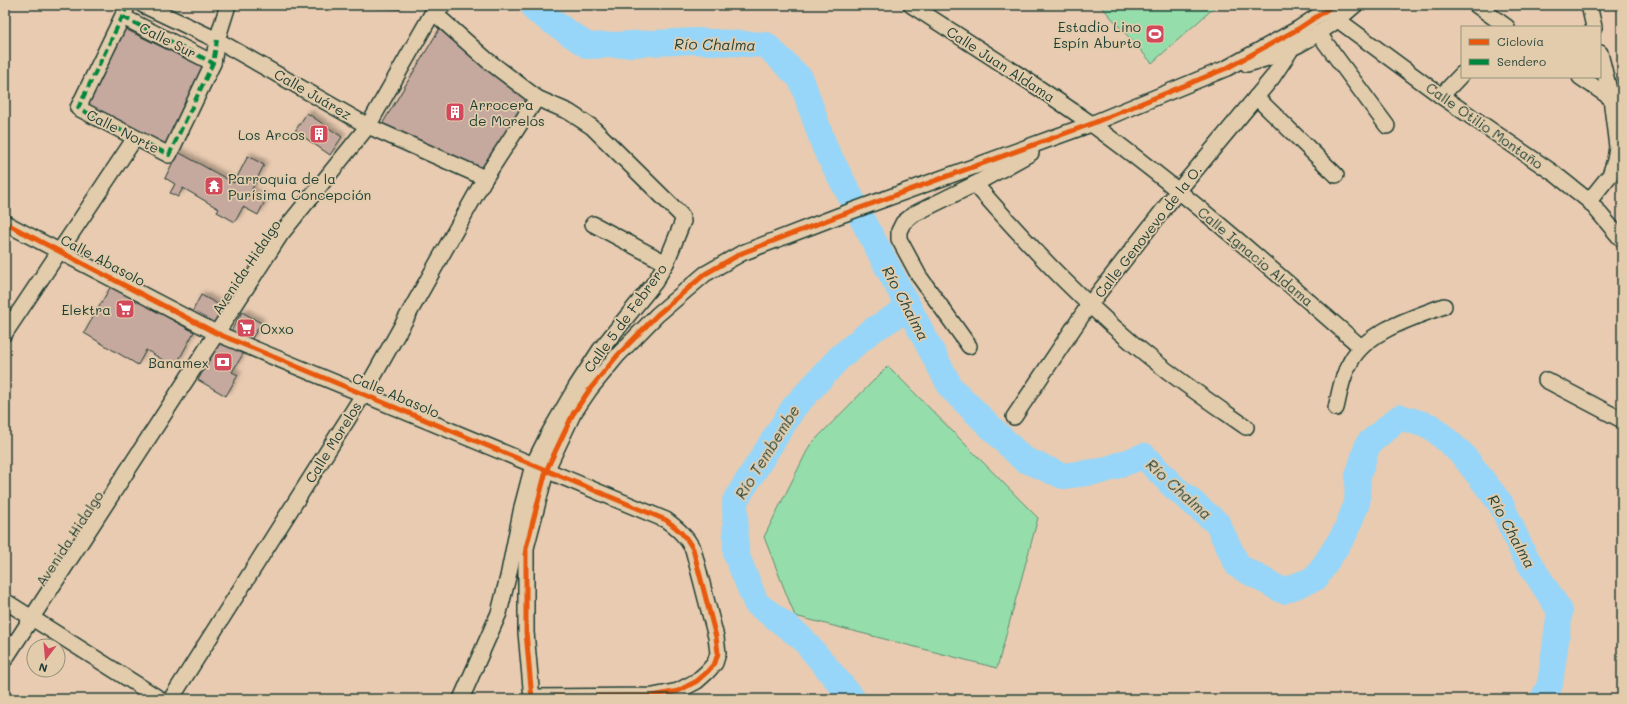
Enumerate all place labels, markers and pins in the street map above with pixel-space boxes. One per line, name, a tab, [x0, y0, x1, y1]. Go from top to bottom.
place label: Estadio Lino Espín Aburto	[1053, 17, 1141, 52]
sports icon: Estadio Lino Espín Aburto	[1144, 23, 1166, 45]
place label: Arrocera de Morelos	[469, 95, 545, 130]
building icon: Arrocera de Morelos	[444, 101, 466, 123]
building icon: Los Arcos	[308, 123, 330, 145]
place label: Los Arcos	[238, 125, 305, 144]
place label: Parroquia de la Purísima Concepción	[228, 169, 371, 204]
temple icon: Parroquia de la Purísima Concepción	[203, 175, 225, 197]
supermarket icon: Elektra	[114, 298, 136, 320]
place label: Elektra	[61, 300, 111, 319]
supermarket icon: Oxxo	[235, 317, 257, 339]
place label: Oxxo	[260, 319, 294, 338]
bank icon: Banamex	[212, 351, 234, 373]
place label: Banamex	[148, 353, 209, 372]

